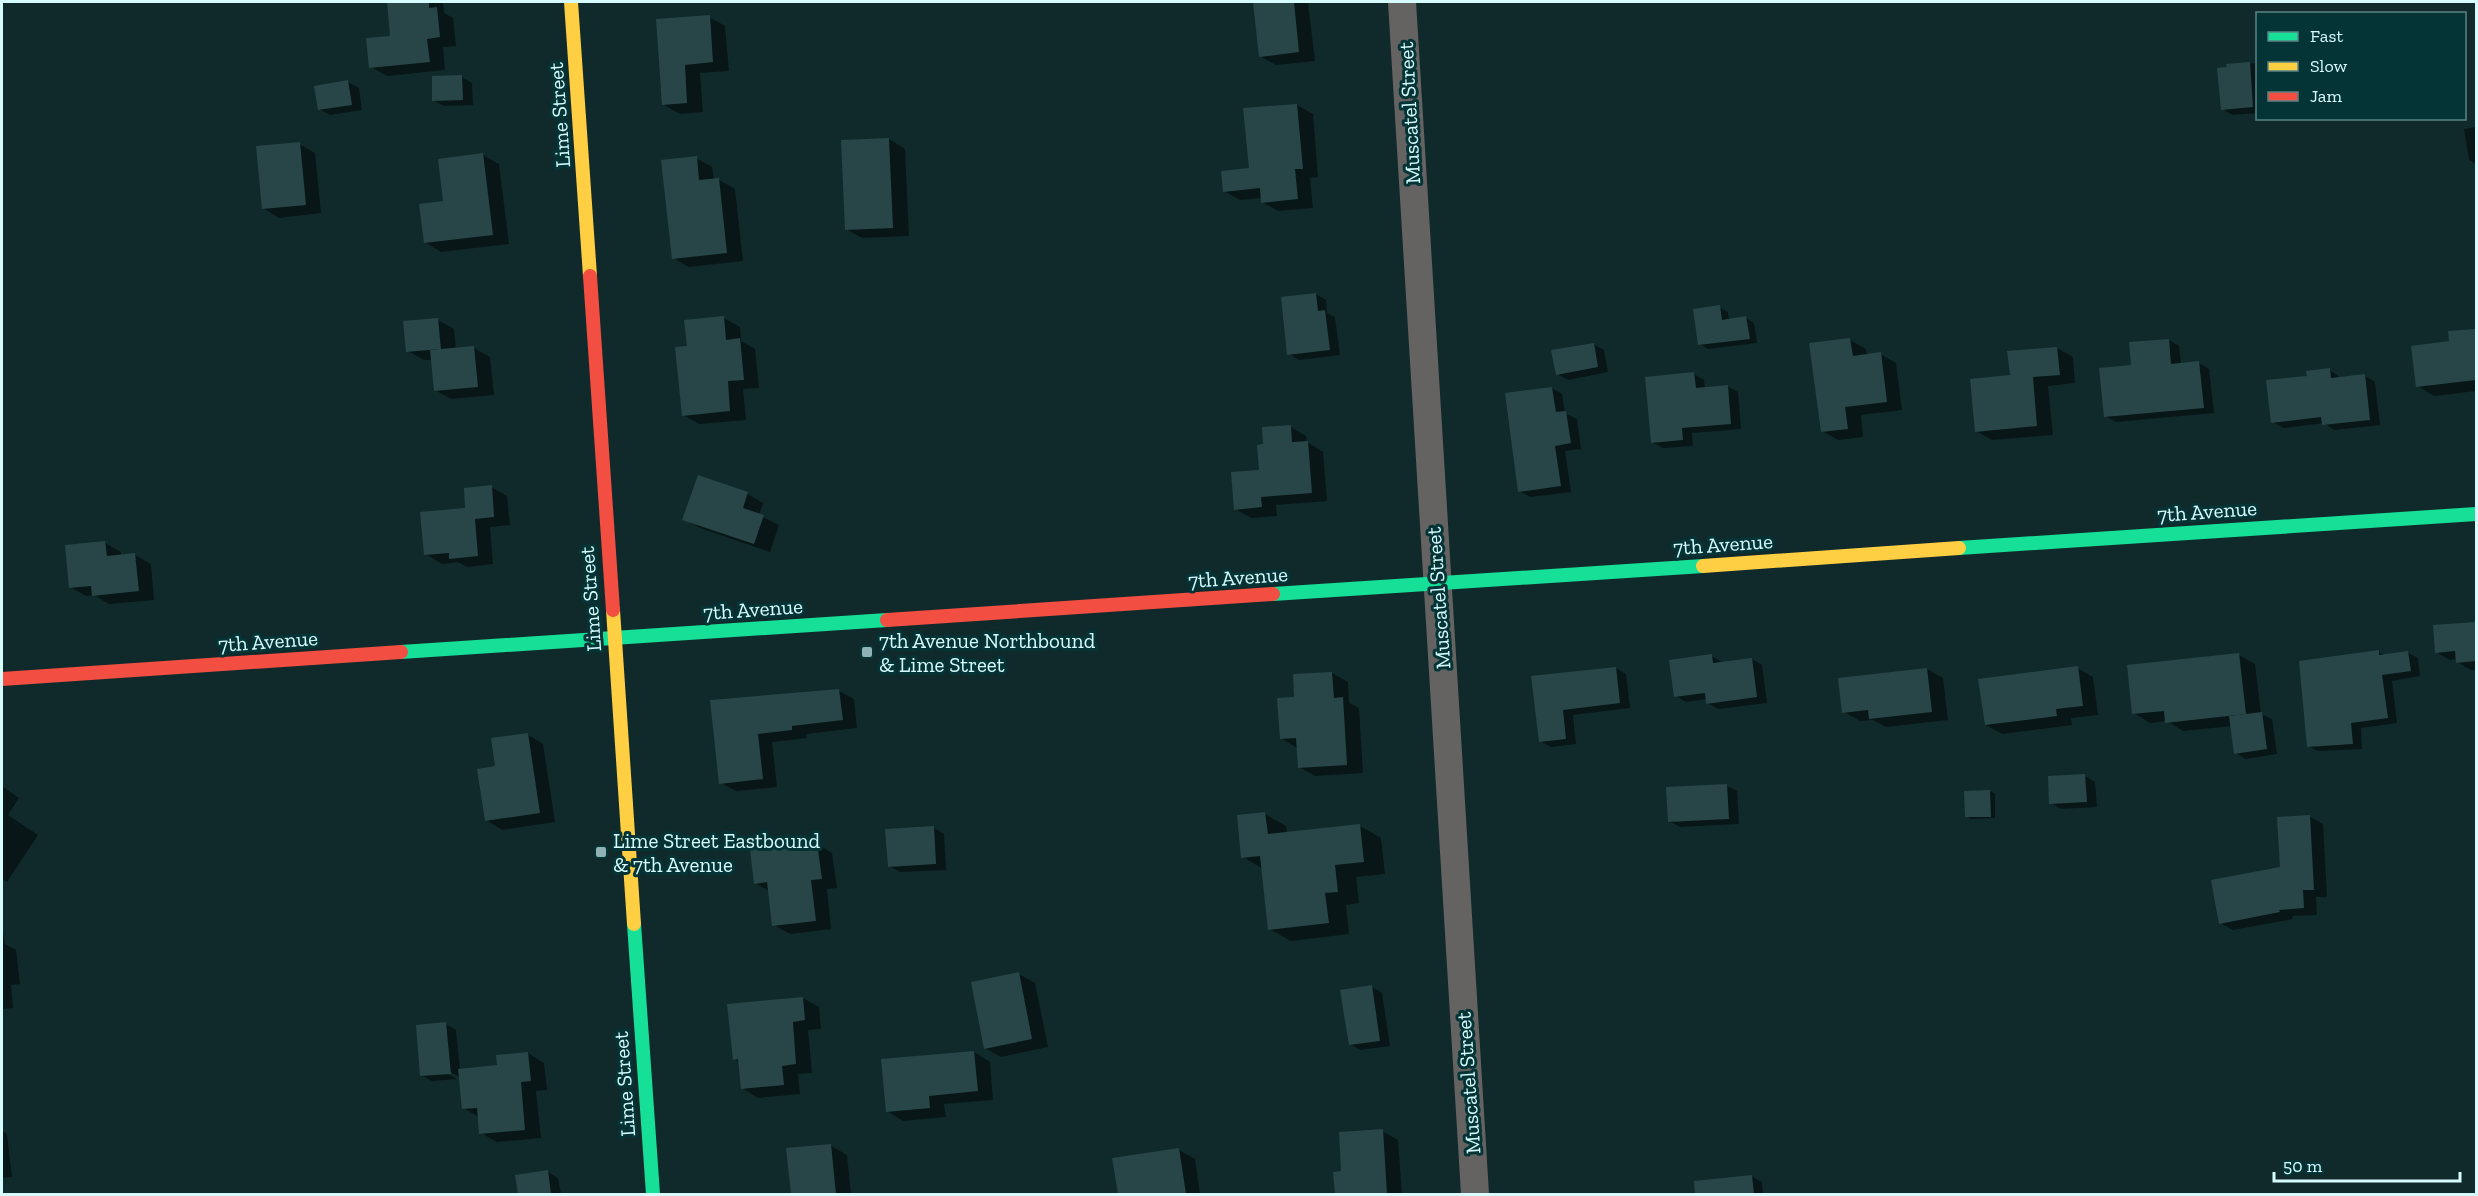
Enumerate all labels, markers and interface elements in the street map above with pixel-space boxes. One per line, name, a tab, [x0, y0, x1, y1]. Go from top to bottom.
legend	[2256, 12, 2466, 120]
text: Fast	[2310, 25, 2343, 47]
street label: Muscatel Street	[1393, 41, 1425, 185]
text: Slow	[2310, 55, 2347, 77]
street label: Lime Street	[543, 61, 575, 168]
text: Jam	[2310, 85, 2342, 107]
street label: 7th Avenue	[2156, 495, 2258, 527]
street label: Muscatel Street	[1421, 526, 1455, 670]
street label: 7th Avenue	[1672, 528, 1774, 560]
street label: Lime Street	[574, 545, 606, 652]
street label: 7th Avenue	[1187, 561, 1289, 593]
street label: 7th Avenue	[702, 593, 804, 625]
street label: 7th Avenue	[217, 625, 319, 657]
place label: 7th Avenue Northbound & Lime Street	[879, 628, 1096, 677]
marker: 7th Avenue Northbound & Lime Street	[860, 645, 874, 659]
place label: Lime Street Eastbound & 7th Avenue	[613, 828, 820, 877]
marker: Lime Street Eastbound & 7th Avenue	[594, 845, 608, 859]
street label: Muscatel Street	[1451, 1011, 1485, 1155]
street label: Lime Street	[608, 1030, 640, 1137]
scale bar	[2274, 1145, 2460, 1183]
text: 50 m	[2283, 1155, 2323, 1177]

